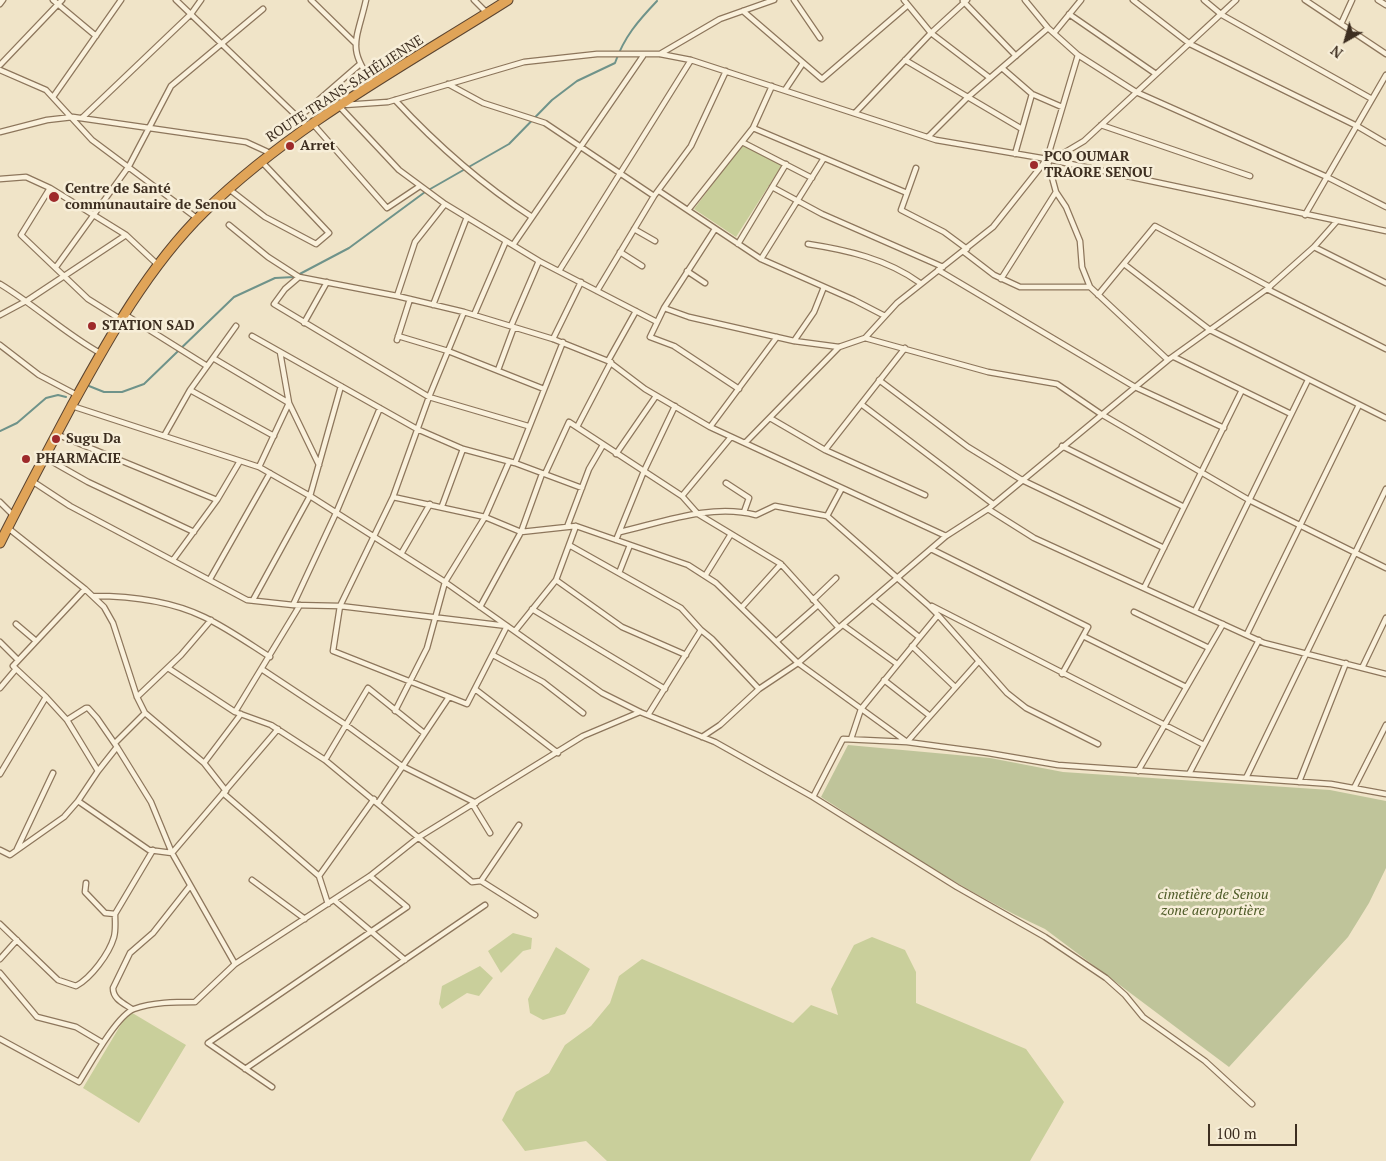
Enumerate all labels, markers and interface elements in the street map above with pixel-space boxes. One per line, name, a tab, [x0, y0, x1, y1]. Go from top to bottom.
north arrow	[1321, 15, 1371, 65]
street label: ROUTE TRANS-SAHÉLIENNE	[263, 32, 427, 146]
text: N	[1326, 41, 1346, 63]
place label: Arret	[300, 138, 335, 154]
marker: Arret	[284, 140, 296, 152]
place label: PCO OUMAR TRAORE SENOU	[1044, 149, 1153, 182]
marker: PCO OUMAR TRAORE SENOU	[1028, 159, 1040, 171]
place label: Centre de Santé communautaire de Senou	[65, 181, 236, 213]
marker: Centre de Santé communautaire de Senou	[47, 190, 61, 204]
place label: STATION SAD	[102, 318, 195, 334]
marker: STATION SAD	[86, 320, 98, 332]
place label: Sugu Da	[66, 431, 121, 447]
marker: Sugu Da	[50, 433, 62, 445]
place label: PHARMACIE	[36, 451, 121, 467]
marker: PHARMACIE	[20, 453, 32, 465]
park label: cimetière de Senou zone aeroportière	[1158, 887, 1268, 920]
scale bar	[1211, 1114, 1300, 1146]
text: 100 m	[1216, 1123, 1257, 1143]

